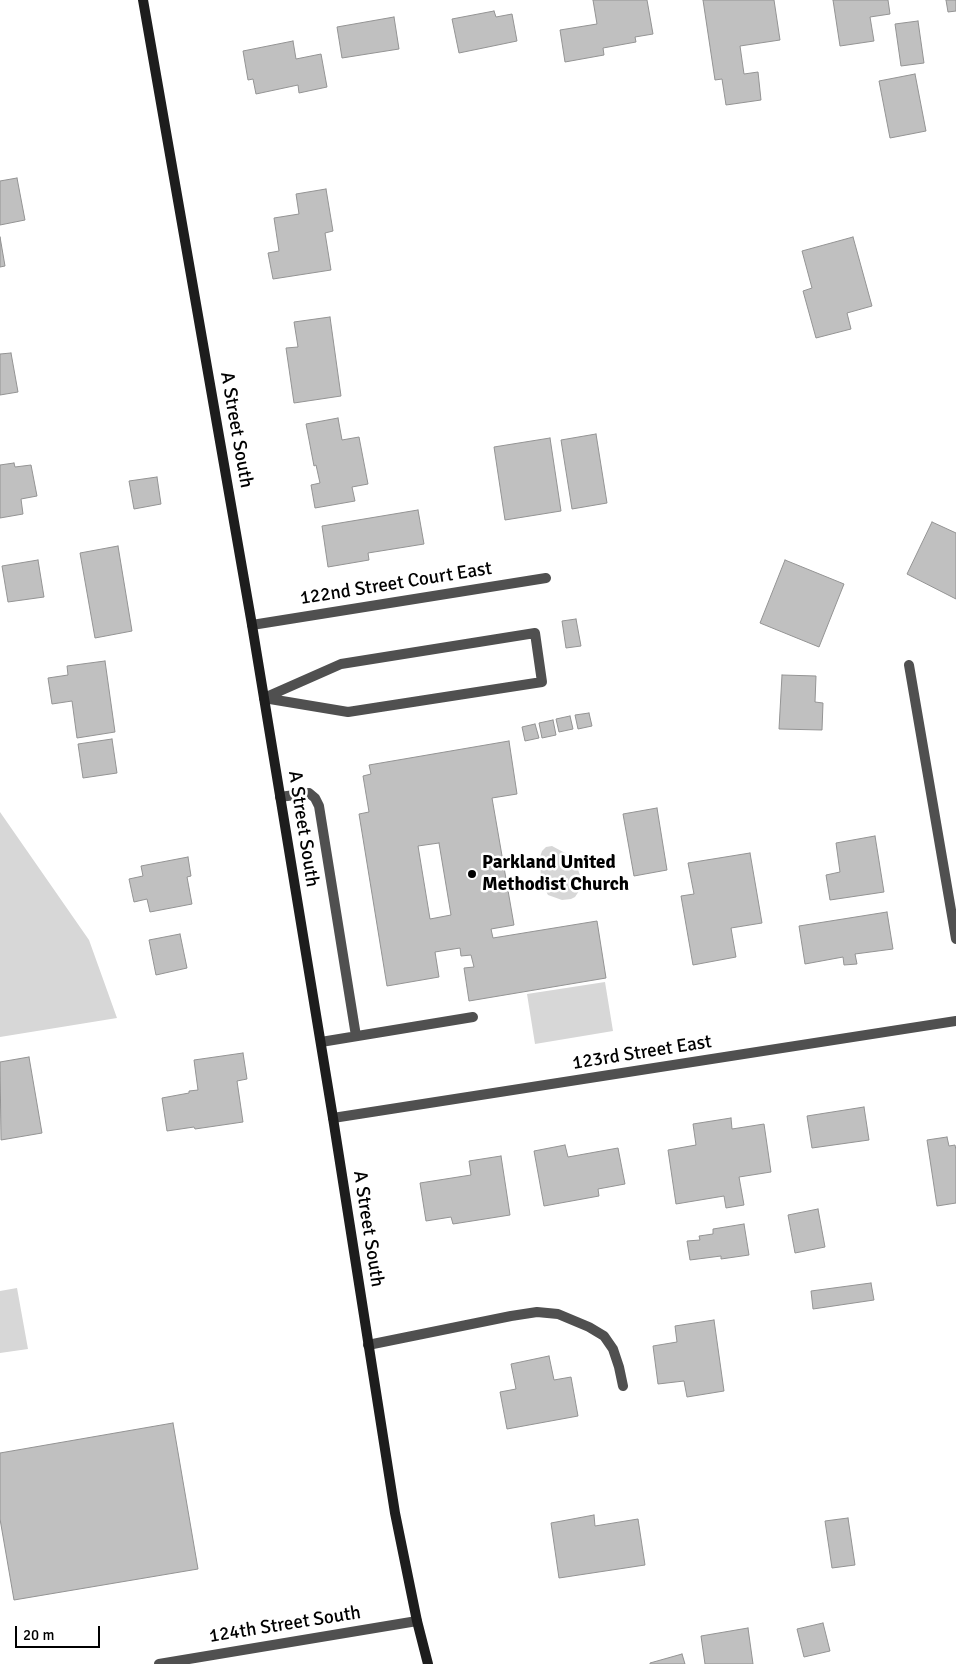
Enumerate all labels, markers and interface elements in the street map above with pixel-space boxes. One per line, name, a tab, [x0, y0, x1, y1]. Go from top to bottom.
street label: A Street South	[215, 370, 257, 490]
street label: 122nd Street Court East	[298, 558, 494, 610]
street label: A Street South	[283, 769, 323, 889]
place label: Parkland United Methodist Church	[482, 852, 629, 896]
marker: Parkland United Methodist Church	[466, 868, 478, 880]
street label: 123rd Street East	[571, 1031, 713, 1075]
street label: A Street South	[348, 1169, 388, 1289]
street label: 124th Street South	[207, 1602, 363, 1648]
scale bar	[18, 1616, 102, 1648]
text: 20 m	[23, 1626, 54, 1644]

